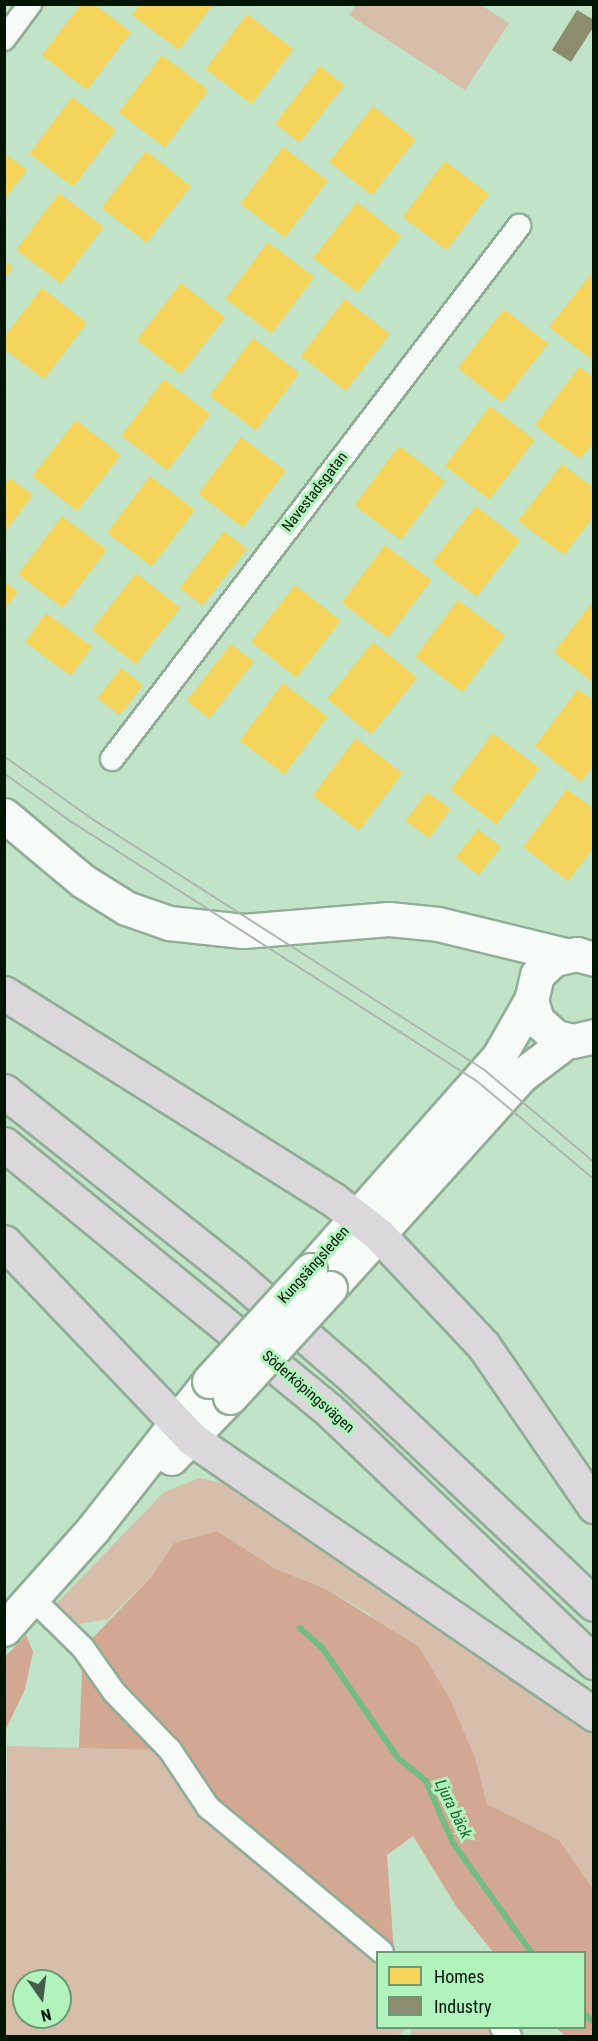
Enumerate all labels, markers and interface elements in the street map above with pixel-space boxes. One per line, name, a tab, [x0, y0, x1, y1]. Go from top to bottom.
street label: Navestadsgatan	[278, 449, 352, 535]
street label: Kungsängsleden	[275, 1223, 353, 1307]
street label: Söderköpingsvägen	[258, 1347, 358, 1437]
water label: Ljura bäck	[431, 1776, 475, 1842]
legend	[376, 1951, 586, 2029]
text: Homes	[434, 1966, 484, 1987]
north arrow	[12, 1969, 72, 2029]
text: Industry	[434, 1996, 492, 2017]
text: N	[39, 2005, 53, 2025]

